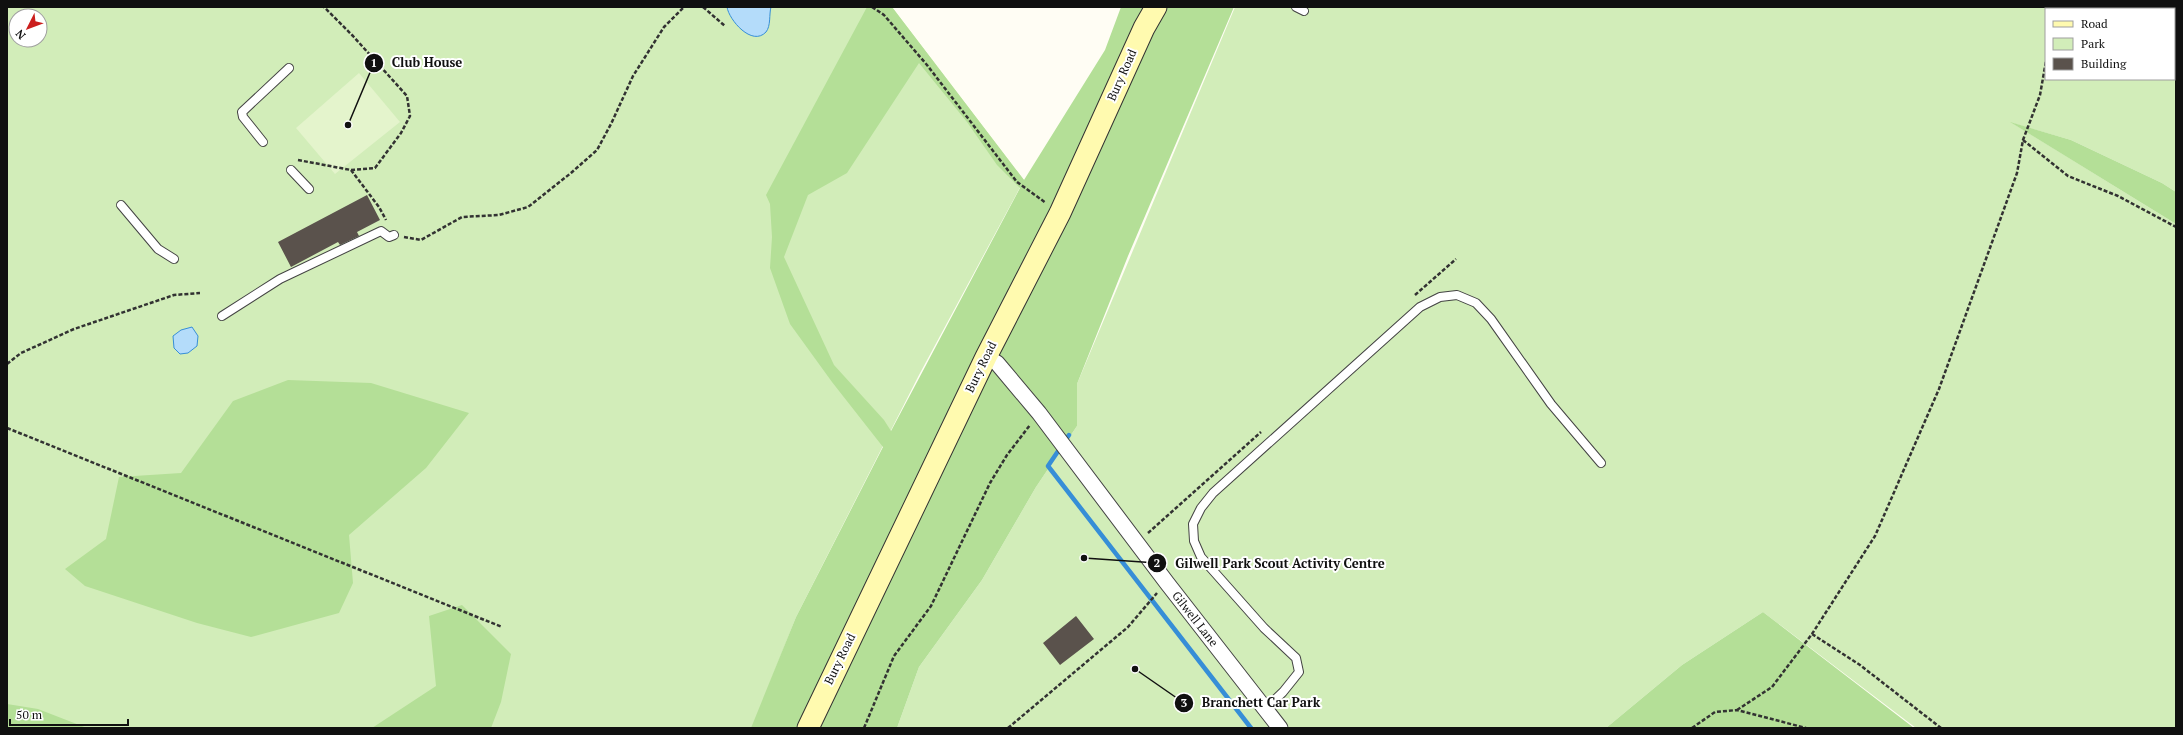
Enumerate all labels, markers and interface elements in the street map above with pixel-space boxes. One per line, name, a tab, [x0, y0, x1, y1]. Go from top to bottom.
north arrow	[8, 8, 48, 48]
legend	[2045, 8, 2175, 80]
text: Road	[2081, 16, 2108, 31]
text: N	[12, 26, 29, 42]
text: Park	[2081, 36, 2106, 51]
street label: Bury Road	[1104, 46, 1140, 103]
callout: Club House	[364, 50, 471, 75]
text: Club House	[392, 53, 462, 71]
text: 1	[371, 55, 377, 70]
text: Building	[2081, 56, 2127, 71]
street label: Bury Road	[962, 339, 999, 395]
callout: Gilwell Park Scout Activity Centre	[1147, 551, 1393, 576]
text: Gilwell Park Scout Activity Centre	[1175, 554, 1385, 572]
text: 2	[1154, 555, 1161, 570]
street label: Gilwell Lane	[1169, 588, 1222, 649]
street label: Bury Road	[821, 631, 858, 687]
callout: Branchett Car Park	[1174, 690, 1329, 715]
text: Branchett Car Park	[1202, 693, 1321, 711]
text: 3	[1181, 695, 1188, 710]
scale bar	[10, 701, 128, 727]
text: 50 m	[16, 707, 43, 722]

